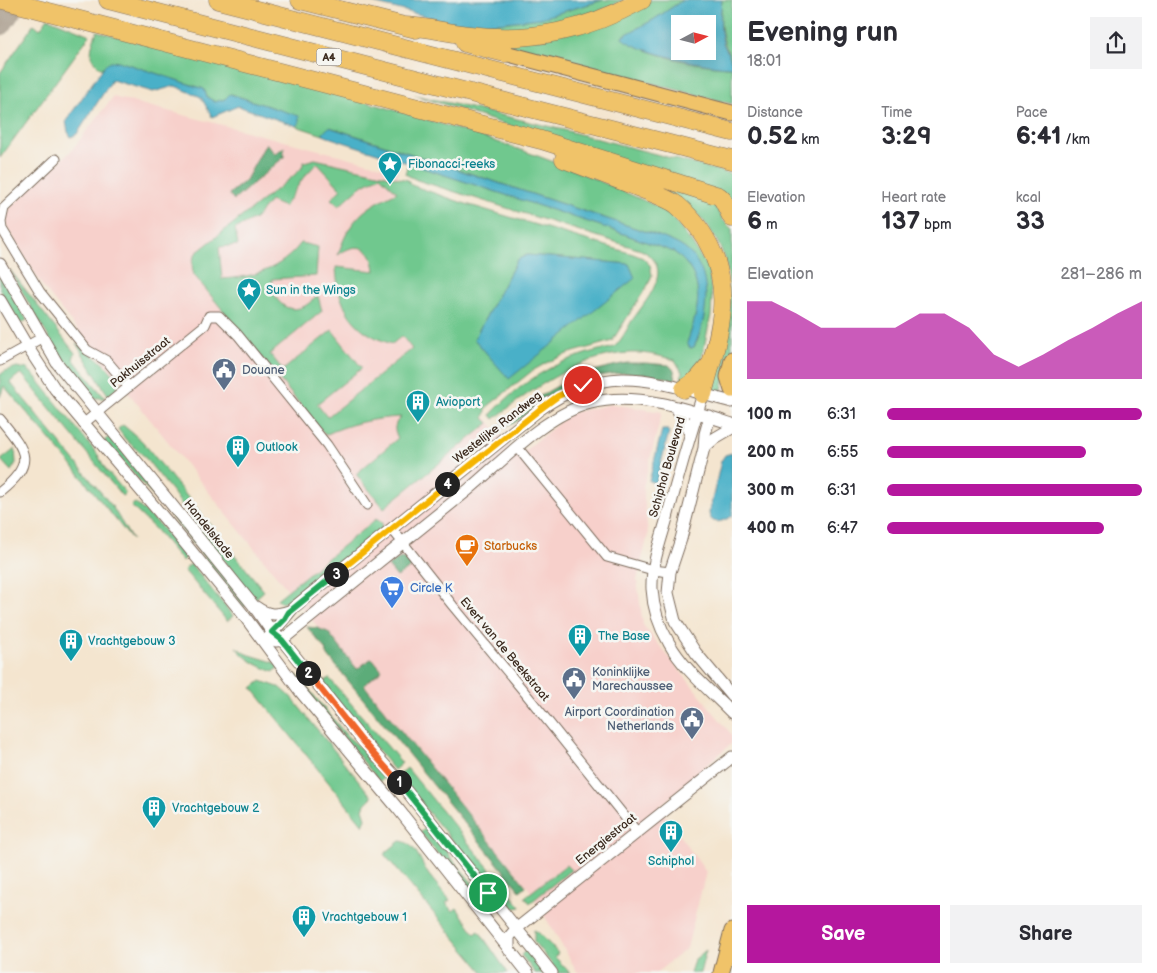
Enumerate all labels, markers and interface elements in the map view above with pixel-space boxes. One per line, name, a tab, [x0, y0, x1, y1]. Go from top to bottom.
north arrow	[671, 15, 716, 60]
map controls	[671, 15, 716, 60]
text: Evening run	[747, 16, 898, 49]
button: share	[1090, 17, 1142, 69]
road number: A4	[316, 48, 342, 66]
text: 18:01	[747, 52, 781, 71]
text: Distance	[747, 104, 803, 121]
text: Time	[881, 104, 912, 121]
text: Pace	[1016, 104, 1048, 121]
text: 0.52	[747, 121, 797, 152]
text: 3:29	[881, 121, 932, 152]
text: 6:41	[1016, 121, 1062, 152]
text: km	[797, 131, 820, 148]
text: /km	[1062, 131, 1090, 148]
place icon: Fibonacci-reeks	[377, 151, 403, 185]
place label: Fibonacci-reeks	[408, 157, 495, 172]
text: Elevation	[747, 189, 805, 206]
text: Heart rate	[881, 189, 946, 206]
text: kcal	[1016, 189, 1041, 206]
text: 6	[747, 206, 762, 237]
text: 137	[881, 206, 920, 237]
text: 33	[1016, 206, 1045, 237]
text: m	[762, 216, 778, 233]
text: bpm	[920, 216, 952, 233]
text: Elevation	[747, 265, 814, 284]
text: 281–286 m	[1060, 265, 1142, 284]
place icon: Sun in the Wings	[236, 277, 262, 311]
place label: Sun in the Wings	[266, 283, 356, 298]
street label: Pakhuisstraat	[107, 333, 174, 391]
public building icon: Douane	[211, 357, 237, 391]
place label: Douane	[242, 363, 285, 378]
pin	[562, 364, 604, 406]
icon: check	[569, 371, 597, 399]
street label: Westelijke Randweg	[450, 388, 545, 467]
building icon: Avioport	[405, 389, 431, 423]
place label: Avioport	[436, 395, 481, 410]
text: 100 m	[747, 405, 792, 424]
text: 6:31	[827, 405, 856, 424]
street label: Schiphol Boulevard	[646, 415, 689, 519]
building icon: Outlook	[225, 434, 251, 468]
place label: Outlook	[256, 440, 298, 455]
text: 200 m	[747, 443, 794, 462]
text: 6:55	[827, 443, 858, 462]
pin: 4	[434, 472, 460, 496]
text: 4	[443, 476, 452, 493]
text: 300 m	[747, 481, 794, 500]
text: 6:31	[827, 481, 856, 500]
street label: Handelskade	[180, 497, 237, 562]
text: 400 m	[747, 519, 794, 538]
text: 6:47	[827, 519, 858, 538]
cafe icon: Starbucks	[454, 533, 480, 567]
place label: Starbucks	[484, 539, 537, 554]
pin: 3	[324, 562, 348, 586]
text: 3	[332, 566, 341, 583]
supermarket icon: Circle K	[379, 575, 405, 609]
place label: Circle K	[410, 581, 453, 596]
street label: Evert van de Beekstraat	[457, 594, 553, 705]
building icon: The Base	[567, 623, 593, 657]
building icon: Vrachtgebouw 3	[58, 628, 84, 662]
place label: The Base	[598, 629, 650, 644]
place label: Vrachtgebouw 3	[88, 634, 176, 649]
pin: 2	[296, 660, 320, 686]
text: 2	[304, 665, 313, 682]
place label: Koninklijke Marechaussee	[592, 665, 673, 694]
public building icon: Koninklijke Marechaussee	[561, 666, 587, 700]
place label: Airport Coordination Netherlands	[565, 705, 674, 734]
public building icon: Airport Coordination Netherlands	[679, 706, 705, 740]
pin: 1	[386, 770, 412, 794]
text: 1	[397, 774, 402, 791]
building icon: Vrachtgebouw 2	[141, 795, 167, 829]
place label: Vrachtgebouw 2	[172, 801, 259, 816]
street label: Energiestraat	[573, 810, 640, 868]
building icon: Schiphol	[658, 819, 684, 853]
place label: Schiphol	[648, 854, 694, 869]
pin	[467, 872, 509, 914]
icon: arrive	[474, 879, 502, 907]
building icon: Vrachtgebouw 1	[291, 904, 317, 938]
button: Save	[747, 905, 940, 963]
button: Share	[950, 905, 1142, 963]
place label: Vrachtgebouw 1	[322, 910, 407, 925]

